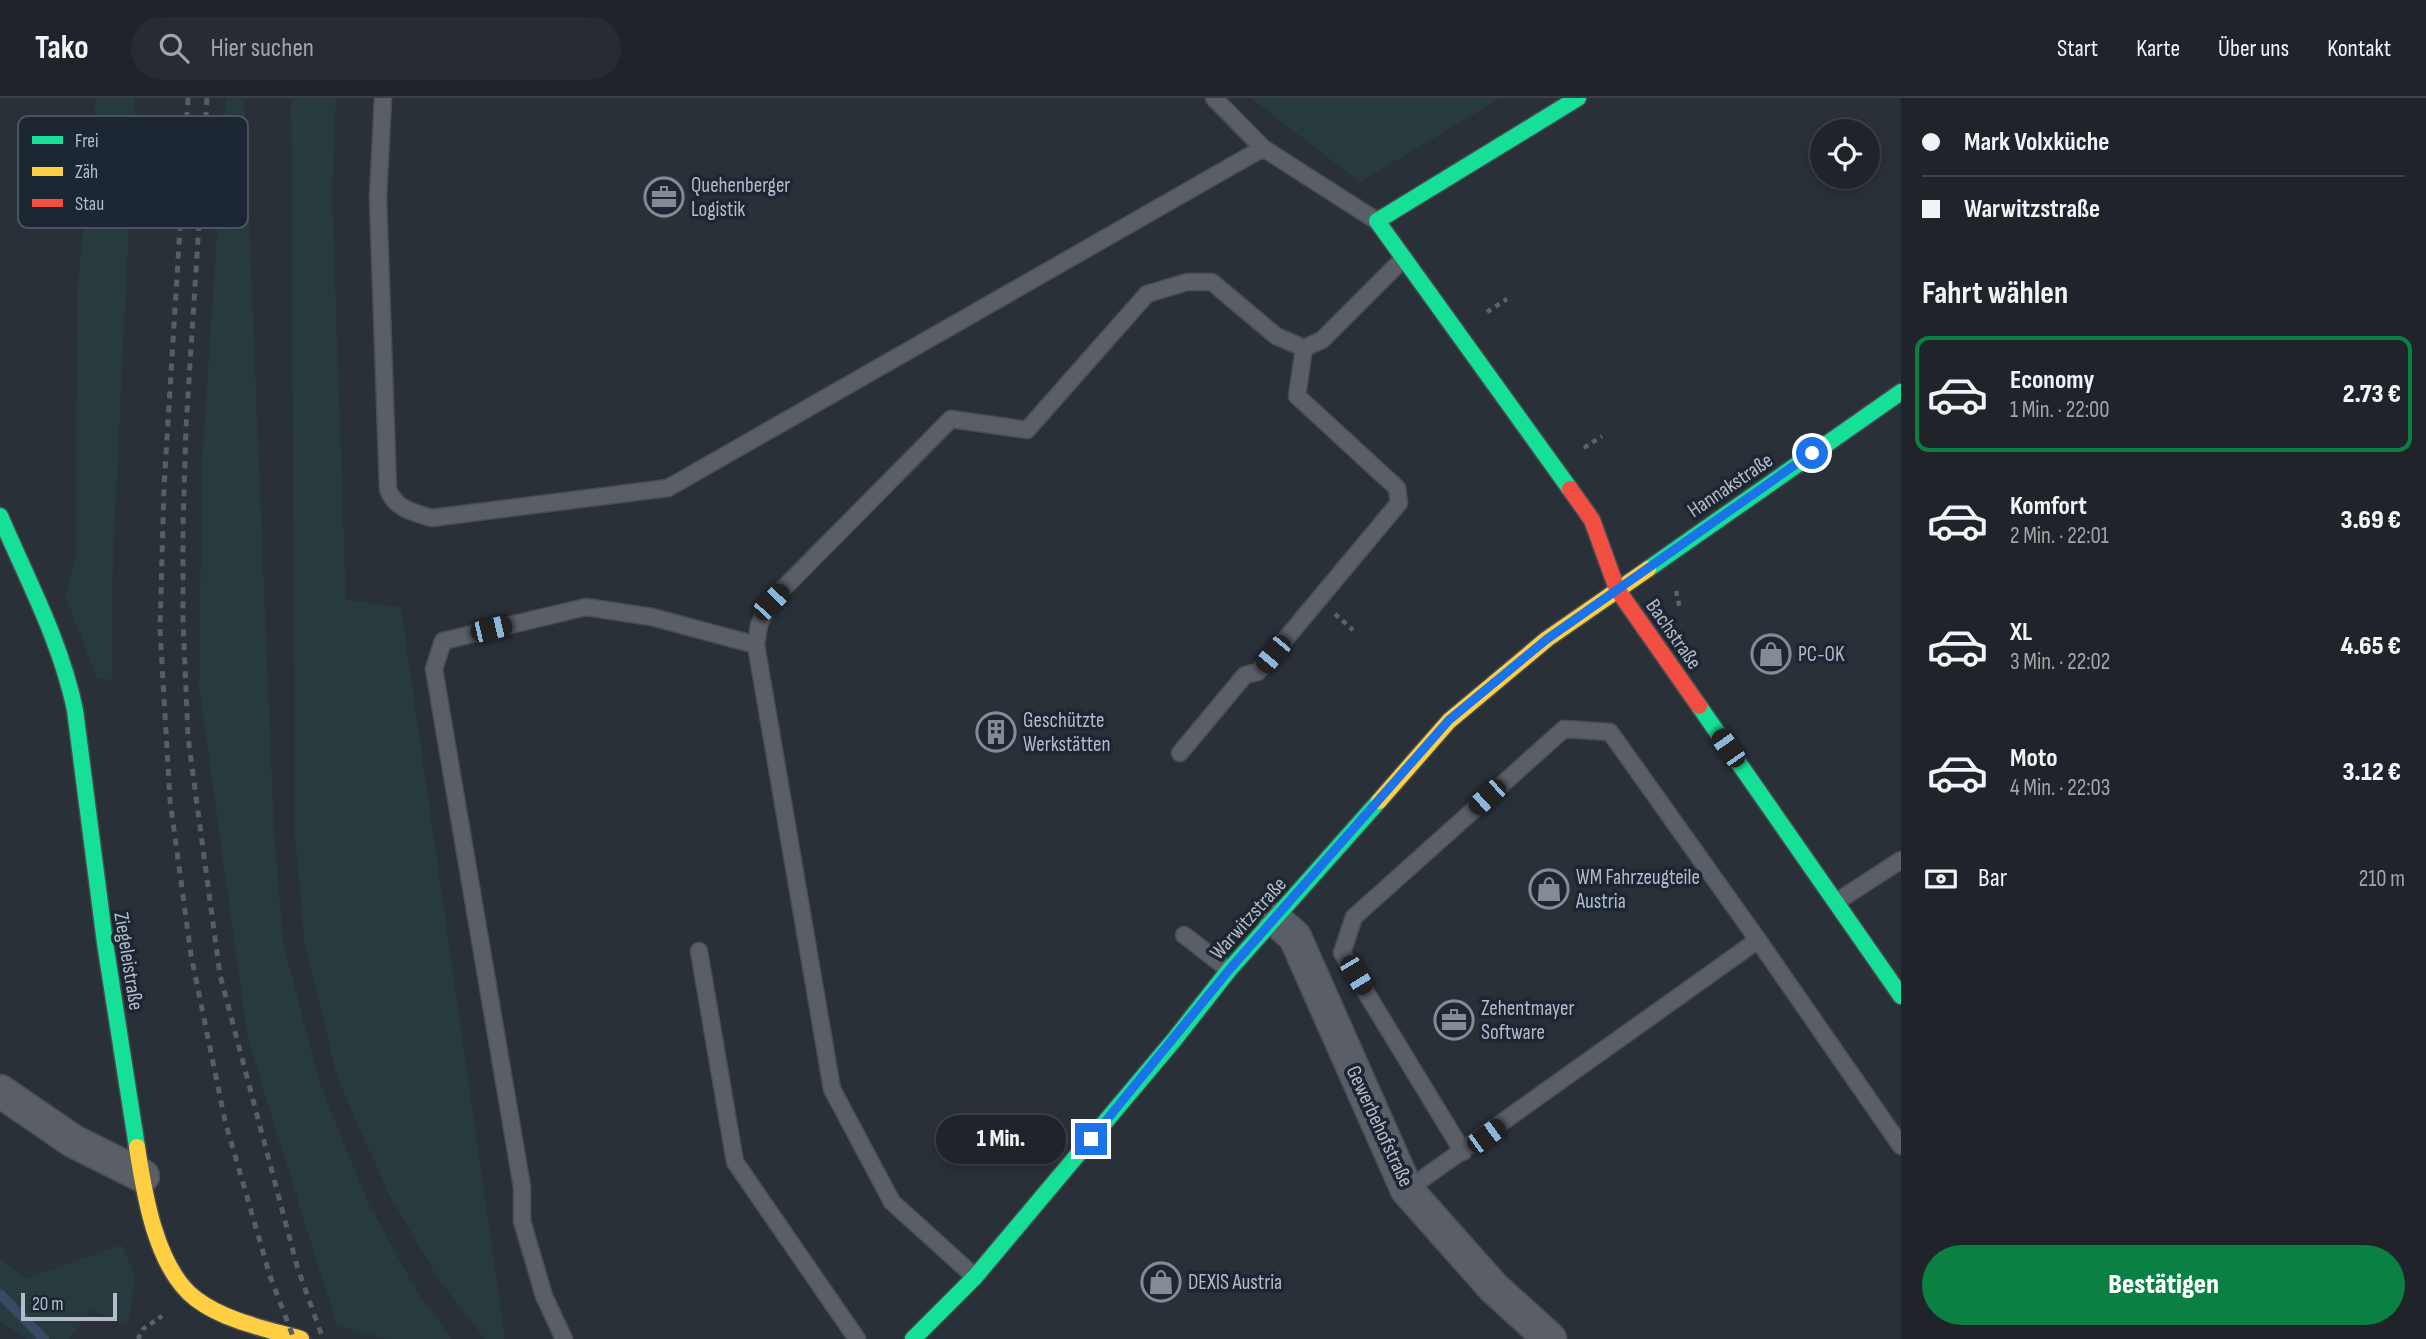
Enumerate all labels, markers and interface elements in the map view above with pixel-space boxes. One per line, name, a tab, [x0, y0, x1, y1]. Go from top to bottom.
search box	[131, 17, 621, 80]
text: Tako	[35, 28, 89, 68]
icon: search	[155, 29, 193, 67]
text: Hier suchen	[211, 33, 314, 64]
text: Start	[2057, 34, 2098, 63]
text: Karte	[2136, 34, 2180, 63]
text: Über uns	[2218, 34, 2289, 63]
text: Kontakt	[2327, 34, 2391, 63]
legend	[18, 116, 248, 228]
map controls	[1810, 119, 1880, 189]
button: locate	[1810, 119, 1880, 189]
text: Mark Volxküche	[1964, 127, 2109, 158]
text: Frei	[75, 130, 99, 153]
text: Zäh	[75, 161, 98, 184]
place label: Quehenberger Logistik	[691, 173, 790, 222]
office icon: Quehenberger Logistik	[643, 176, 685, 218]
text: Stau	[75, 193, 104, 216]
text: Warwitzstraße	[1964, 194, 2100, 225]
text: Fahrt wählen	[1922, 274, 2068, 313]
icon: car	[1926, 363, 1989, 426]
text: Economy	[2010, 365, 2094, 396]
text: 2.73 €	[2343, 379, 2401, 410]
text: 1 Min. · 22:00	[2010, 396, 2110, 424]
route start	[1796, 437, 1828, 469]
street label: Hannakstraße	[1683, 448, 1778, 523]
icon: car	[1926, 489, 1989, 552]
text: Komfort	[2010, 491, 2087, 522]
text: 3.69 €	[2340, 505, 2401, 536]
text: 2 Min. · 22:01	[2010, 522, 2109, 550]
car	[749, 580, 794, 624]
street label: Bachstraße	[1640, 594, 1707, 674]
car	[469, 614, 514, 644]
icon: car	[1926, 615, 1989, 678]
text: XL	[2010, 617, 2032, 648]
car	[1252, 631, 1295, 677]
text: 4.65 €	[2341, 631, 2401, 662]
shop icon: PC-OK	[1750, 633, 1792, 675]
place label: PC-OK	[1798, 642, 1845, 667]
text: 3 Min. · 22:02	[2010, 648, 2110, 676]
place label: Geschützte Werkstätten	[1023, 708, 1111, 757]
building icon: Geschützte Werkstätten	[975, 711, 1017, 753]
car	[1708, 725, 1749, 771]
icon: car	[1926, 741, 1989, 804]
text: Moto	[2010, 743, 2058, 774]
text: 3.12 €	[2342, 757, 2401, 788]
text: 4 Min. · 22:03	[2010, 774, 2111, 802]
car	[1465, 775, 1510, 819]
icon: cash	[1922, 860, 1960, 898]
text: Bar	[1978, 863, 2007, 894]
place label: WM Fahrzeugteile Austria	[1575, 865, 1700, 914]
text: 210 m	[2359, 865, 2405, 893]
shop icon: WM Fahrzeugteile Austria	[1528, 868, 1570, 910]
street label: Warwitzstraße	[1205, 872, 1292, 965]
street label: Ziegeleistraße	[108, 910, 149, 1012]
car	[1337, 952, 1376, 998]
place label: Zehentmayer Software	[1481, 996, 1575, 1045]
office icon: Zehentmayer Software	[1433, 999, 1475, 1041]
street label: Gewerbehofstraße	[1341, 1062, 1419, 1191]
callout: 1 Min.	[937, 1114, 1066, 1164]
car	[1463, 1115, 1510, 1157]
route end	[1075, 1123, 1107, 1155]
text: 1 Min.	[977, 1125, 1025, 1153]
button: Bestätigen	[1922, 1245, 2405, 1325]
shop icon: DEXIS Austria	[1140, 1261, 1182, 1303]
place label: DEXIS Austria	[1188, 1270, 1282, 1295]
scale bar	[21, 1290, 117, 1322]
text: 20 m	[32, 1293, 64, 1316]

